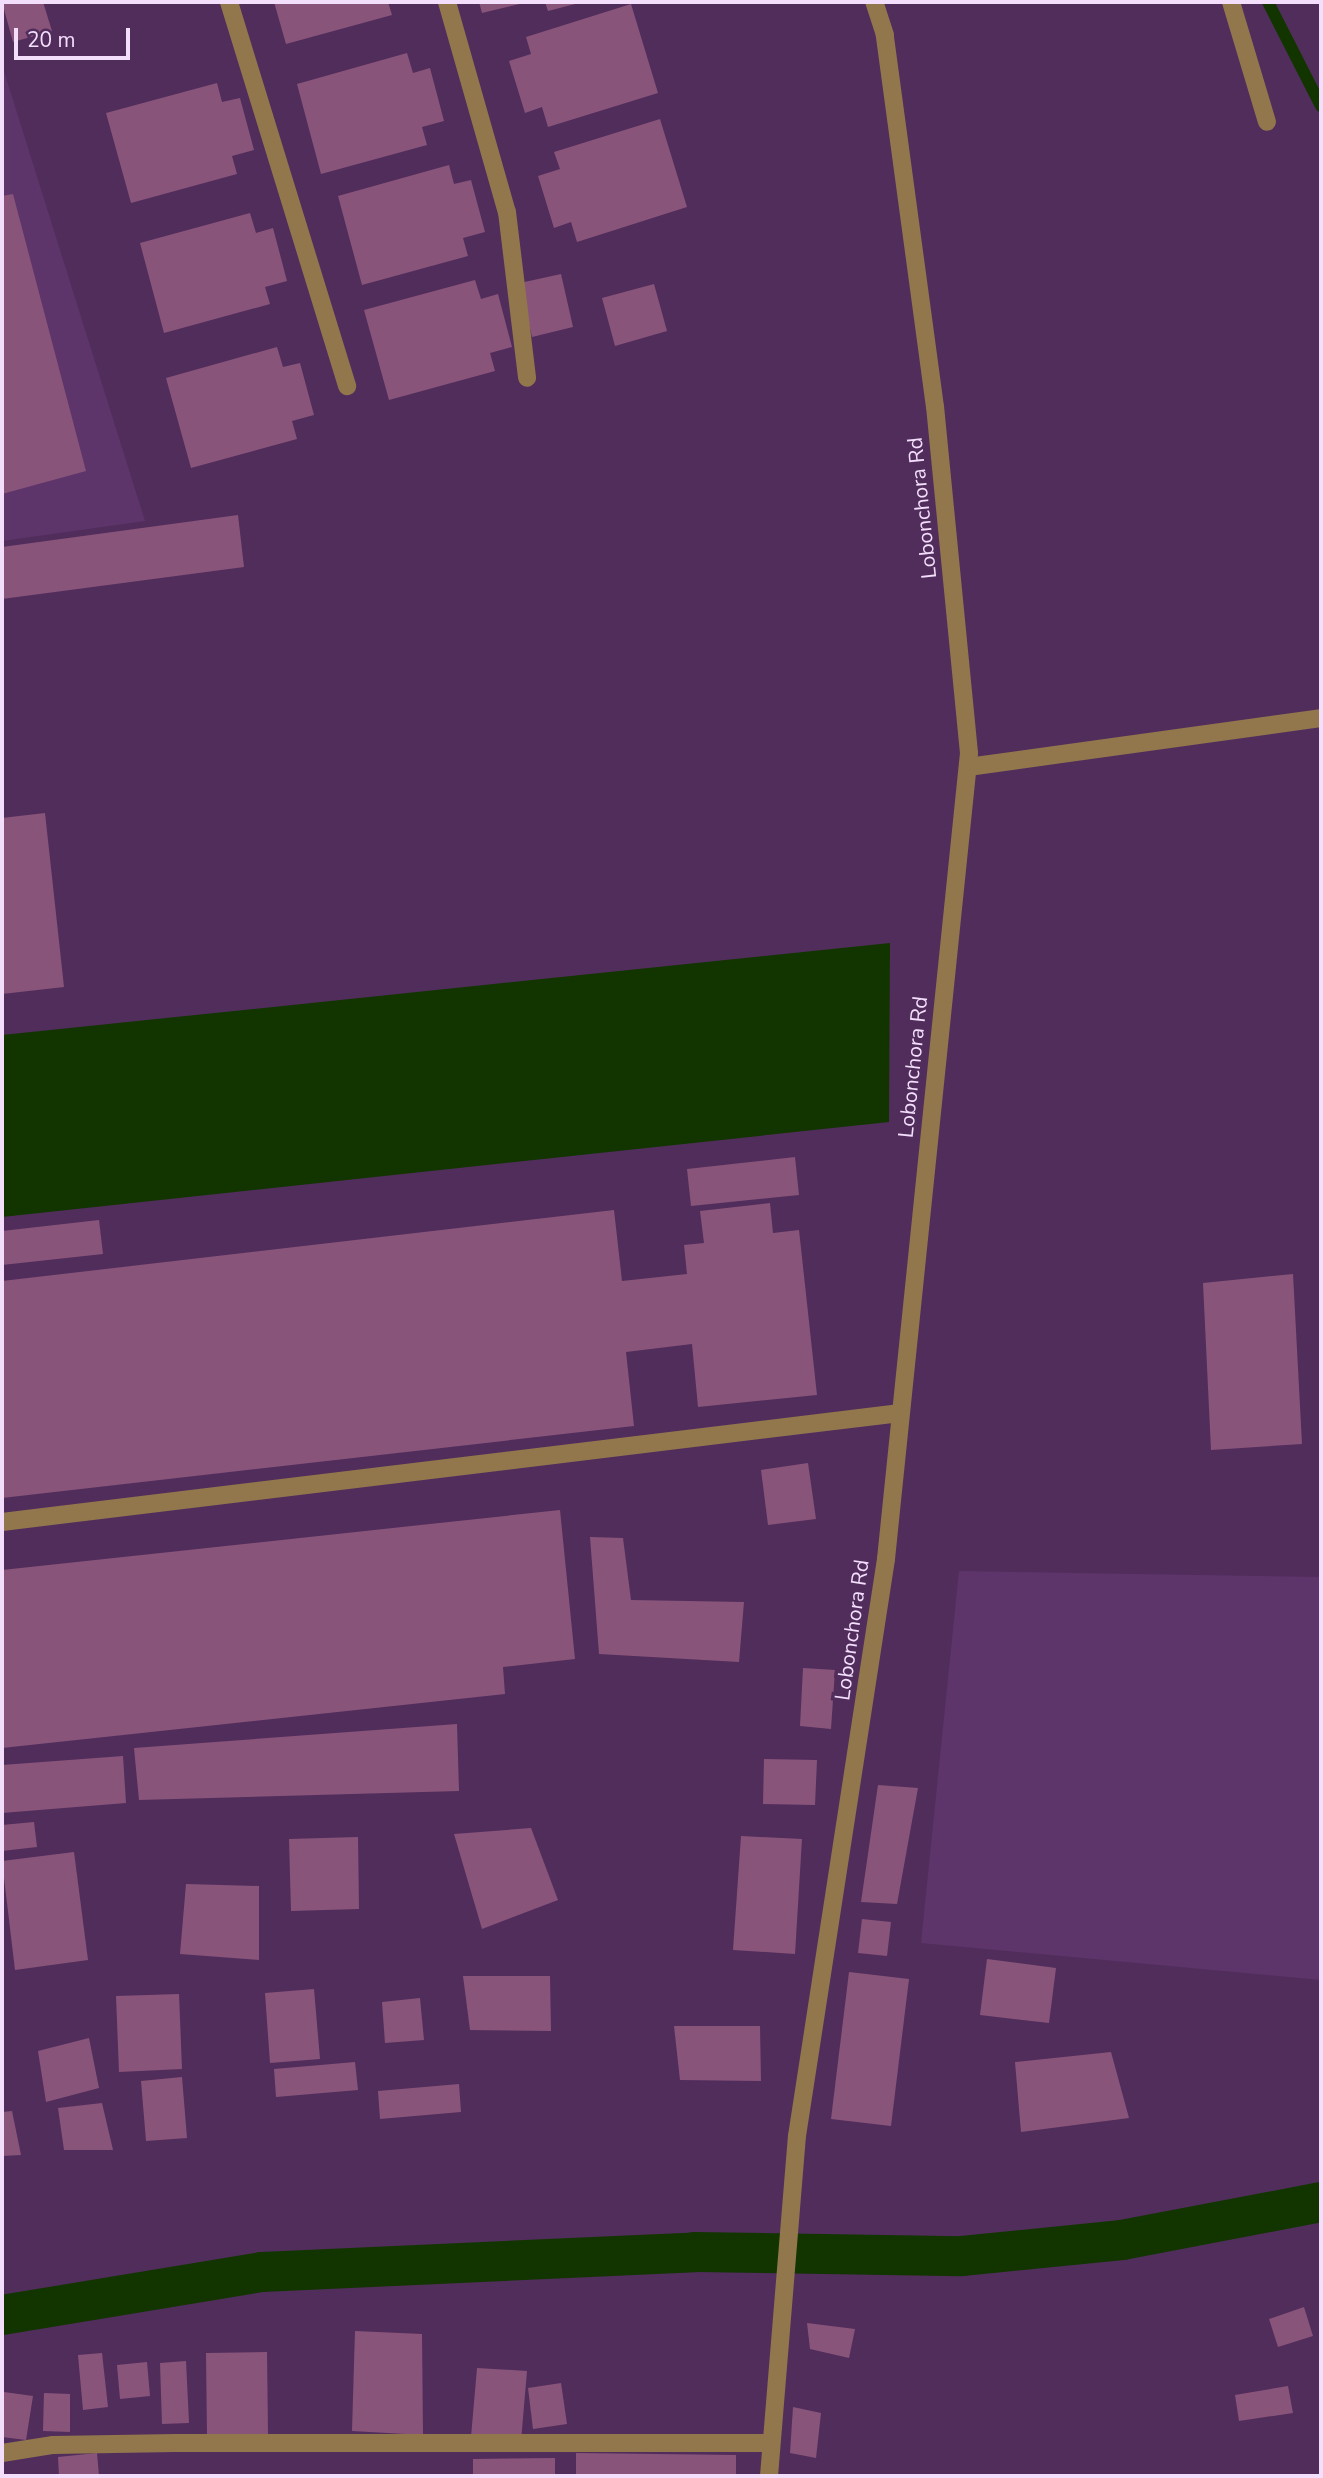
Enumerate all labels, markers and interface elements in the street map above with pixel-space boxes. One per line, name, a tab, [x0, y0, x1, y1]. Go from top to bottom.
scale bar	[18, 14, 133, 58]
text: 20 m	[27, 26, 76, 54]
street label: Lobonchora Rd	[902, 436, 942, 580]
street label: Lobonchora Rd	[893, 995, 933, 1139]
street label: Lobonchora Rd	[830, 1558, 874, 1702]

